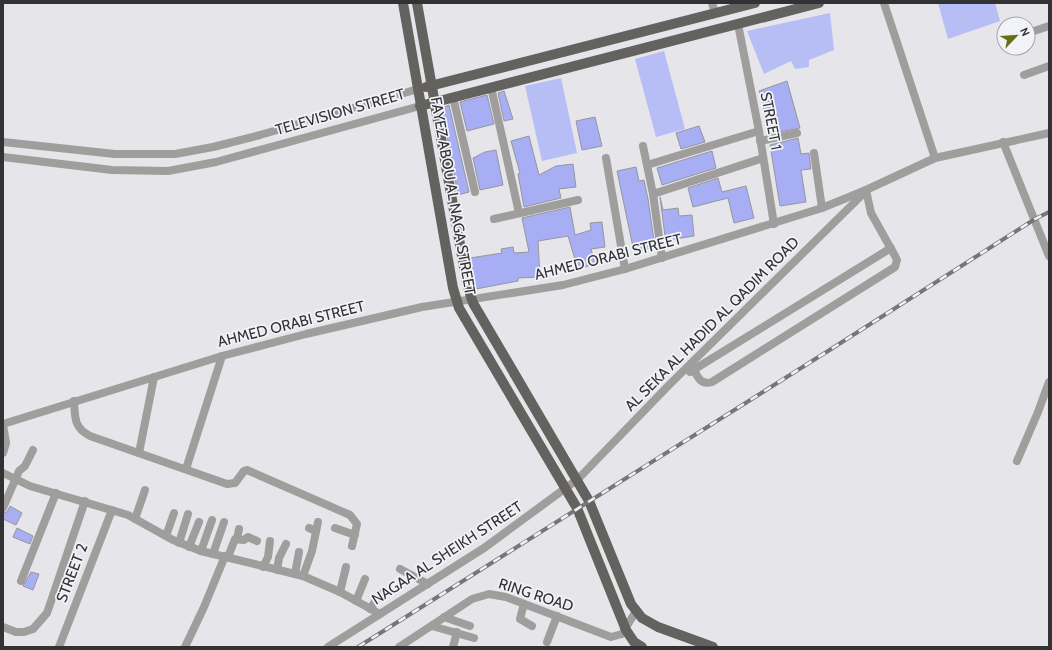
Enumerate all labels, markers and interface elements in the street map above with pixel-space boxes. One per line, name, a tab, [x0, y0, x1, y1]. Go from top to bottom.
north arrow	[996, 16, 1036, 56]
text: N	[1017, 25, 1033, 38]
street label: TELEVISION STREET	[273, 85, 407, 139]
street label: STREET 1	[757, 90, 785, 152]
street label: FAYEZ ABOU AL NAGA STREET	[427, 96, 479, 296]
street label: AHMED ORABI STREET	[533, 230, 683, 284]
street label: AL SEKA AL HADID AL QADIM ROAD	[621, 233, 803, 415]
street label: AHMED ORABI STREET	[216, 297, 366, 351]
street label: NAGAA AL SHEIKH STREET	[368, 498, 526, 608]
street label: STREET 2	[53, 541, 91, 605]
street label: RING ROAD	[496, 574, 576, 616]

